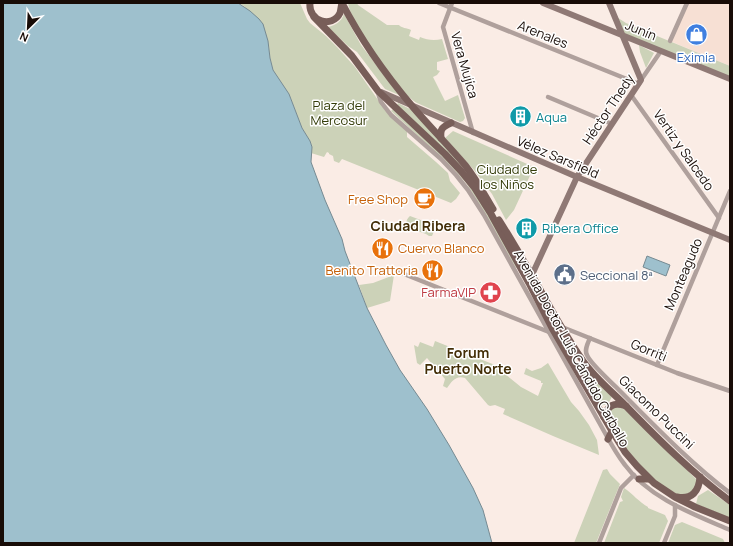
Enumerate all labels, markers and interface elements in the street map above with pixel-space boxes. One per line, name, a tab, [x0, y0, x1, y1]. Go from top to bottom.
north arrow	[8, 8, 48, 48]
street label: Arenales	[515, 16, 571, 52]
street label: Junín	[623, 16, 659, 44]
shop icon: Eximia	[683, 22, 709, 48]
text: N	[17, 29, 30, 46]
street label: Vera Mujíca	[447, 30, 483, 100]
place label: Eximia	[677, 48, 715, 66]
street label: Héctor Thedy	[578, 70, 638, 148]
park label: Plaza del Mercosur	[311, 96, 368, 129]
building icon: Aqua	[507, 104, 533, 130]
street label: Vertiz y Salcedo	[649, 106, 719, 194]
place label: Aqua	[536, 108, 567, 126]
street label: Vélez Sarsfield	[514, 132, 602, 182]
park label: Ciudad de los Niños	[477, 160, 538, 193]
cafe icon: Free Shop	[411, 186, 437, 212]
place label: Free Shop	[348, 190, 408, 208]
building icon: Ribera Office	[513, 215, 539, 241]
district label: Ciudad Ribera	[371, 216, 465, 235]
place label: Ribera Office	[542, 219, 619, 237]
restaurant icon: Cuervo Blanco	[369, 235, 395, 261]
street label: Monteagudo	[660, 235, 706, 313]
place label: Cuervo Blanco	[398, 239, 485, 257]
street label: Avenida Doctor Luis Cándido Carballo	[510, 246, 634, 450]
restaurant icon: Benito Trattoria	[420, 257, 446, 283]
place label: Benito Trattoria	[326, 261, 418, 279]
public building icon: Seccional 8ª	[552, 262, 578, 288]
place label: Seccional 8ª	[580, 266, 653, 284]
pharmacy icon: FarmaVIP	[478, 279, 504, 305]
place label: FarmaVIP	[421, 283, 476, 301]
street label: Gorriti	[628, 335, 670, 365]
district label: Forum Puerto Norte	[424, 343, 512, 378]
street label: Giacomo Puccini	[615, 371, 699, 453]

